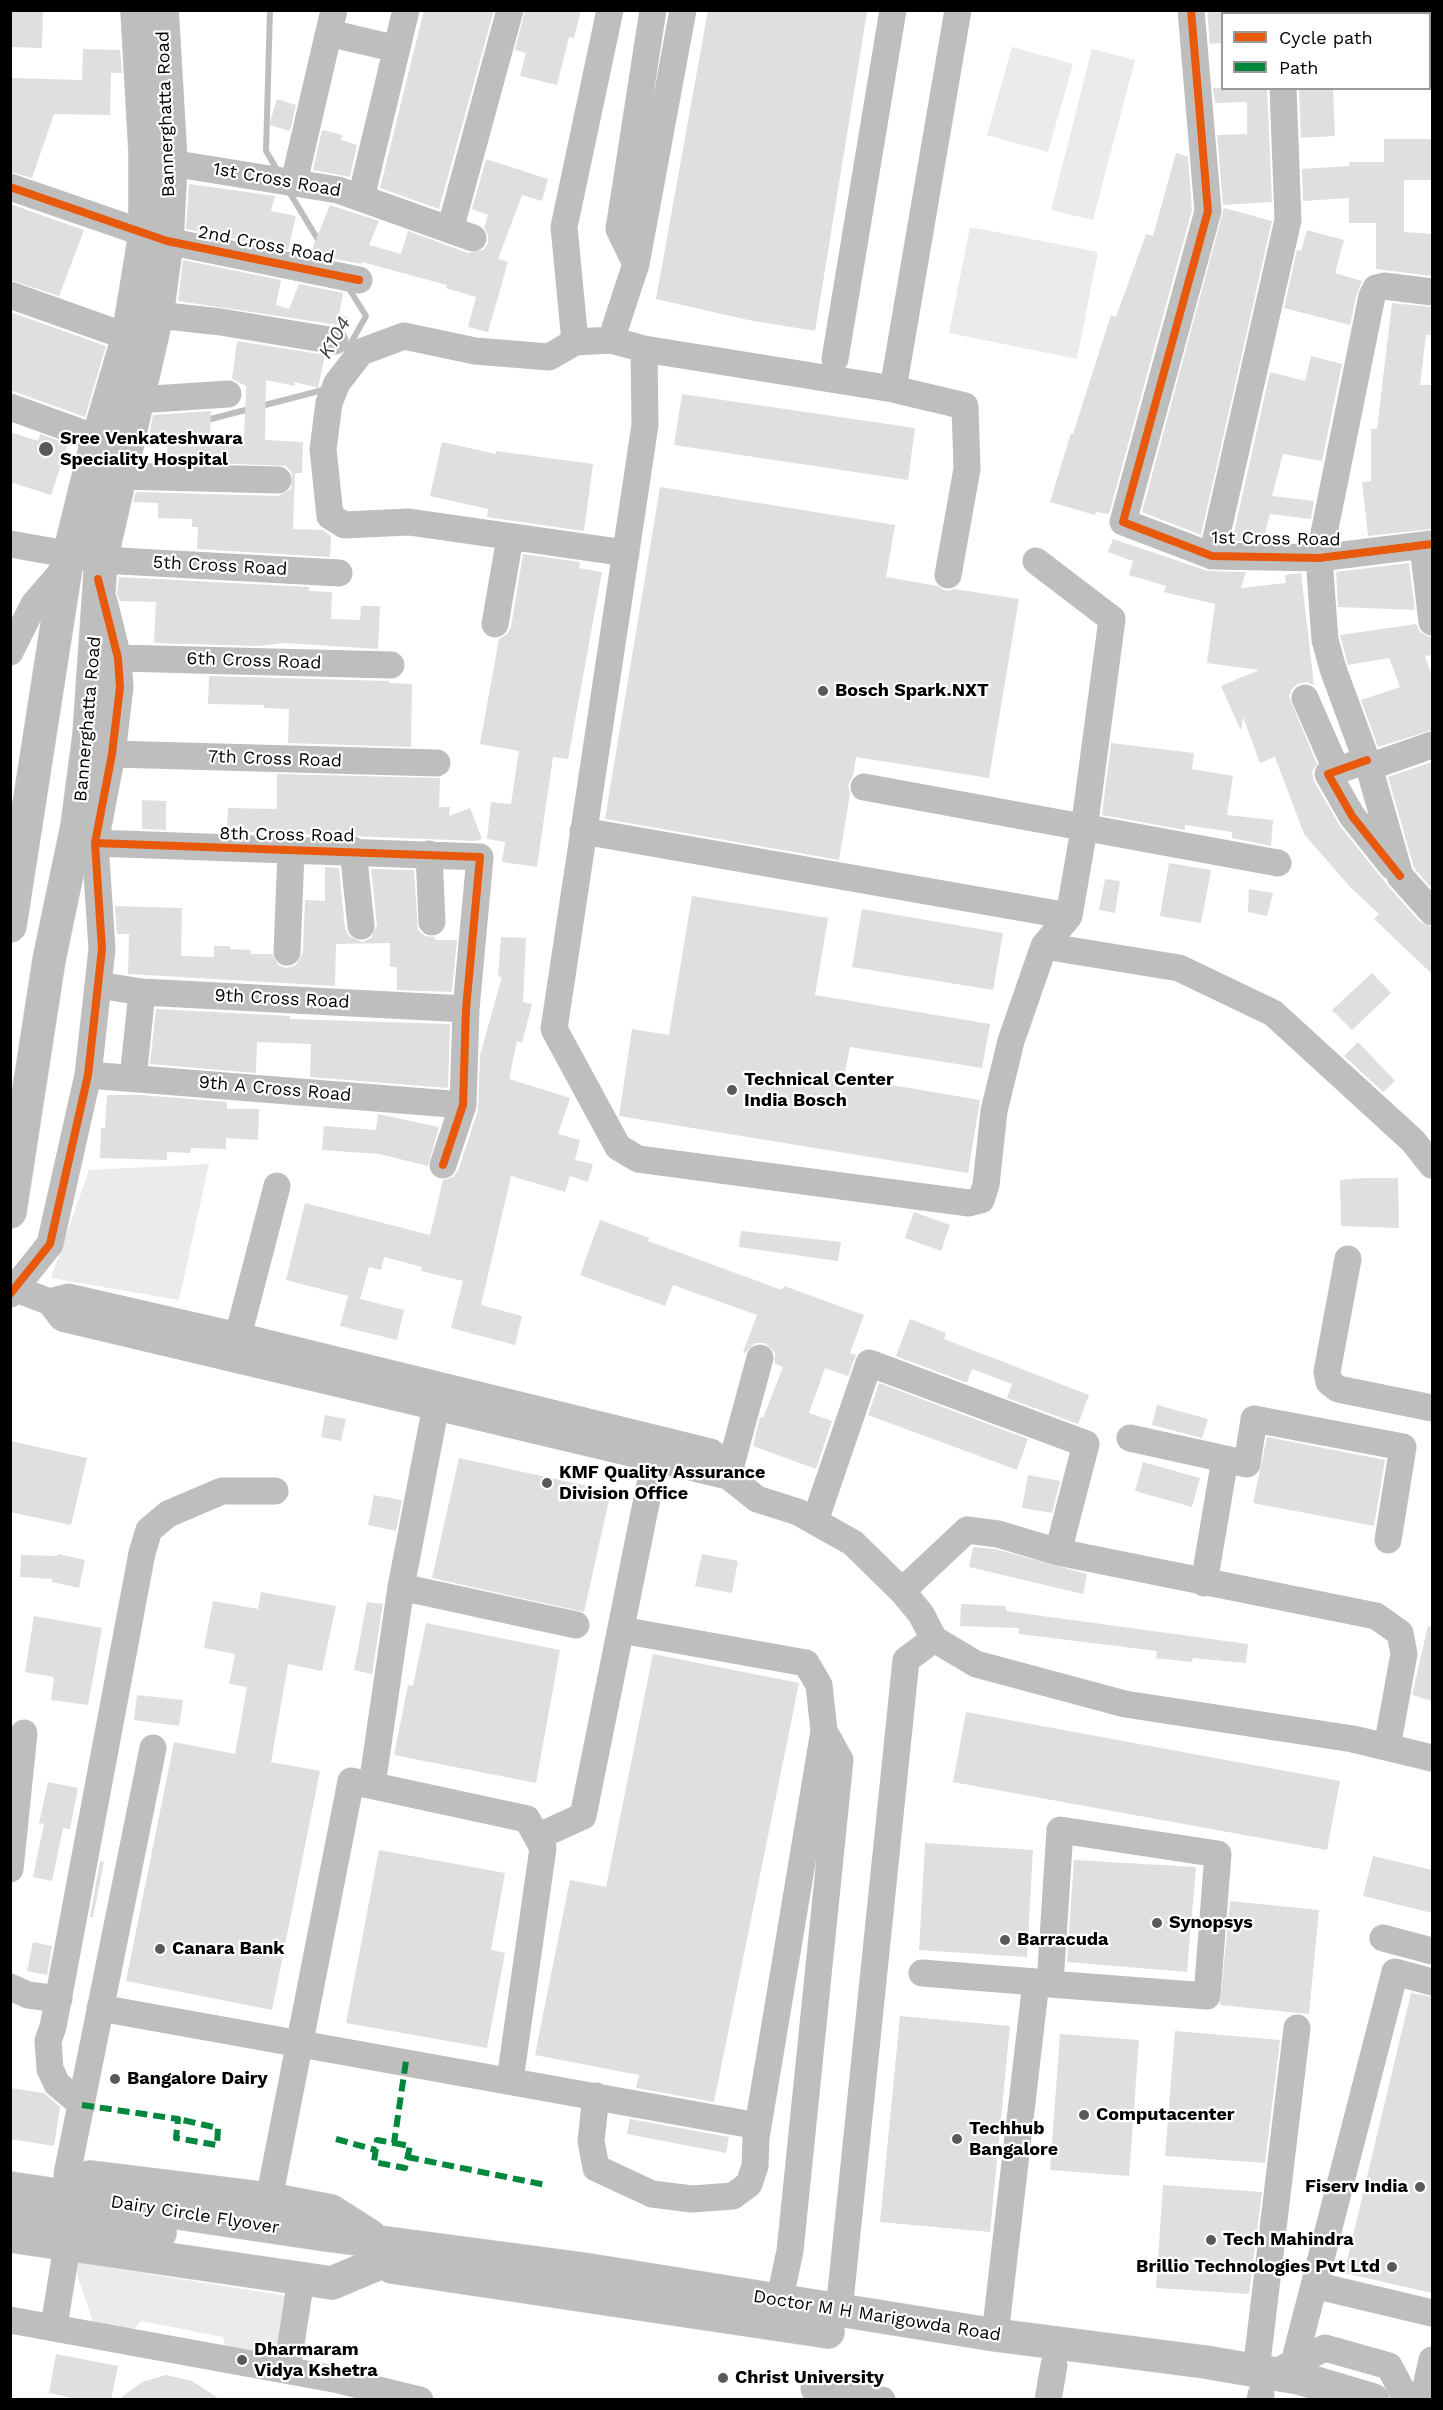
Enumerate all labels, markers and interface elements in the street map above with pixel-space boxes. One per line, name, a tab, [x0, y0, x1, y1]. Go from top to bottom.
legend	[1221, 12, 1431, 90]
text: Cycle path	[1279, 27, 1373, 48]
street label: Bannerghatta Road	[152, 31, 180, 197]
text: Path	[1279, 57, 1319, 78]
street label: 1st Cross Road	[211, 158, 343, 202]
street label: 2nd Cross Road	[196, 221, 336, 269]
water label: K104	[314, 313, 356, 363]
place label: Sree Venkateshwara Speciality Hospital	[60, 428, 243, 470]
marker: Sree Venkateshwara Speciality Hospital	[37, 440, 55, 458]
street label: 1st Cross Road	[1211, 527, 1341, 551]
street label: 5th Cross Road	[152, 552, 288, 580]
street label: Bannerghatta Road	[70, 635, 106, 803]
street label: 6th Cross Road	[186, 648, 322, 674]
place label: Bosch Spark.NXT	[835, 680, 989, 702]
marker: Bosch Spark.NXT	[816, 684, 830, 698]
street label: 7th Cross Road	[208, 746, 342, 772]
street label: 8th Cross Road	[219, 823, 355, 847]
street label: 9th Cross Road	[214, 985, 350, 1013]
place label: Technical Center India Bosch	[744, 1069, 894, 1112]
street label: 9th A Cross Road	[198, 1072, 352, 1106]
marker: Technical Center India Bosch	[725, 1083, 739, 1097]
place label: KMF Quality Assurance Division Office	[559, 1462, 765, 1504]
marker: KMF Quality Assurance Division Office	[540, 1476, 554, 1490]
place label: Synopsys	[1169, 1912, 1253, 1934]
marker: Synopsys	[1150, 1916, 1164, 1930]
place label: Barracuda	[1017, 1929, 1109, 1951]
marker: Barracuda	[998, 1933, 1012, 1947]
place label: Canara Bank	[172, 1938, 285, 1960]
marker: Canara Bank	[153, 1942, 167, 1956]
place label: Bangalore Dairy	[127, 2068, 268, 2090]
marker: Bangalore Dairy	[108, 2072, 122, 2086]
place label: Computacenter	[1096, 2104, 1235, 2126]
marker: Computacenter	[1077, 2108, 1091, 2122]
place label: Techhub Bangalore	[969, 2118, 1058, 2160]
marker: Techhub Bangalore	[950, 2132, 964, 2146]
place label: Fiserv India	[1305, 2176, 1408, 2198]
marker: Fiserv India	[1413, 2180, 1427, 2194]
street label: Dairy Circle Flyover	[109, 2191, 281, 2239]
place label: Tech Mahindra	[1223, 2229, 1354, 2251]
marker: Tech Mahindra	[1204, 2233, 1218, 2247]
place label: Brillio Technologies Pvt Ltd	[1136, 2256, 1380, 2278]
marker: Brillio Technologies Pvt Ltd	[1385, 2260, 1399, 2274]
street label: Doctor M H Marigowda Road	[752, 2286, 1002, 2346]
place label: Dharmaram Vidya Kshetra	[254, 2339, 378, 2382]
marker: Dharmaram Vidya Kshetra	[235, 2353, 249, 2367]
place label: Christ University	[735, 2367, 884, 2389]
marker: Christ University	[716, 2371, 730, 2385]

